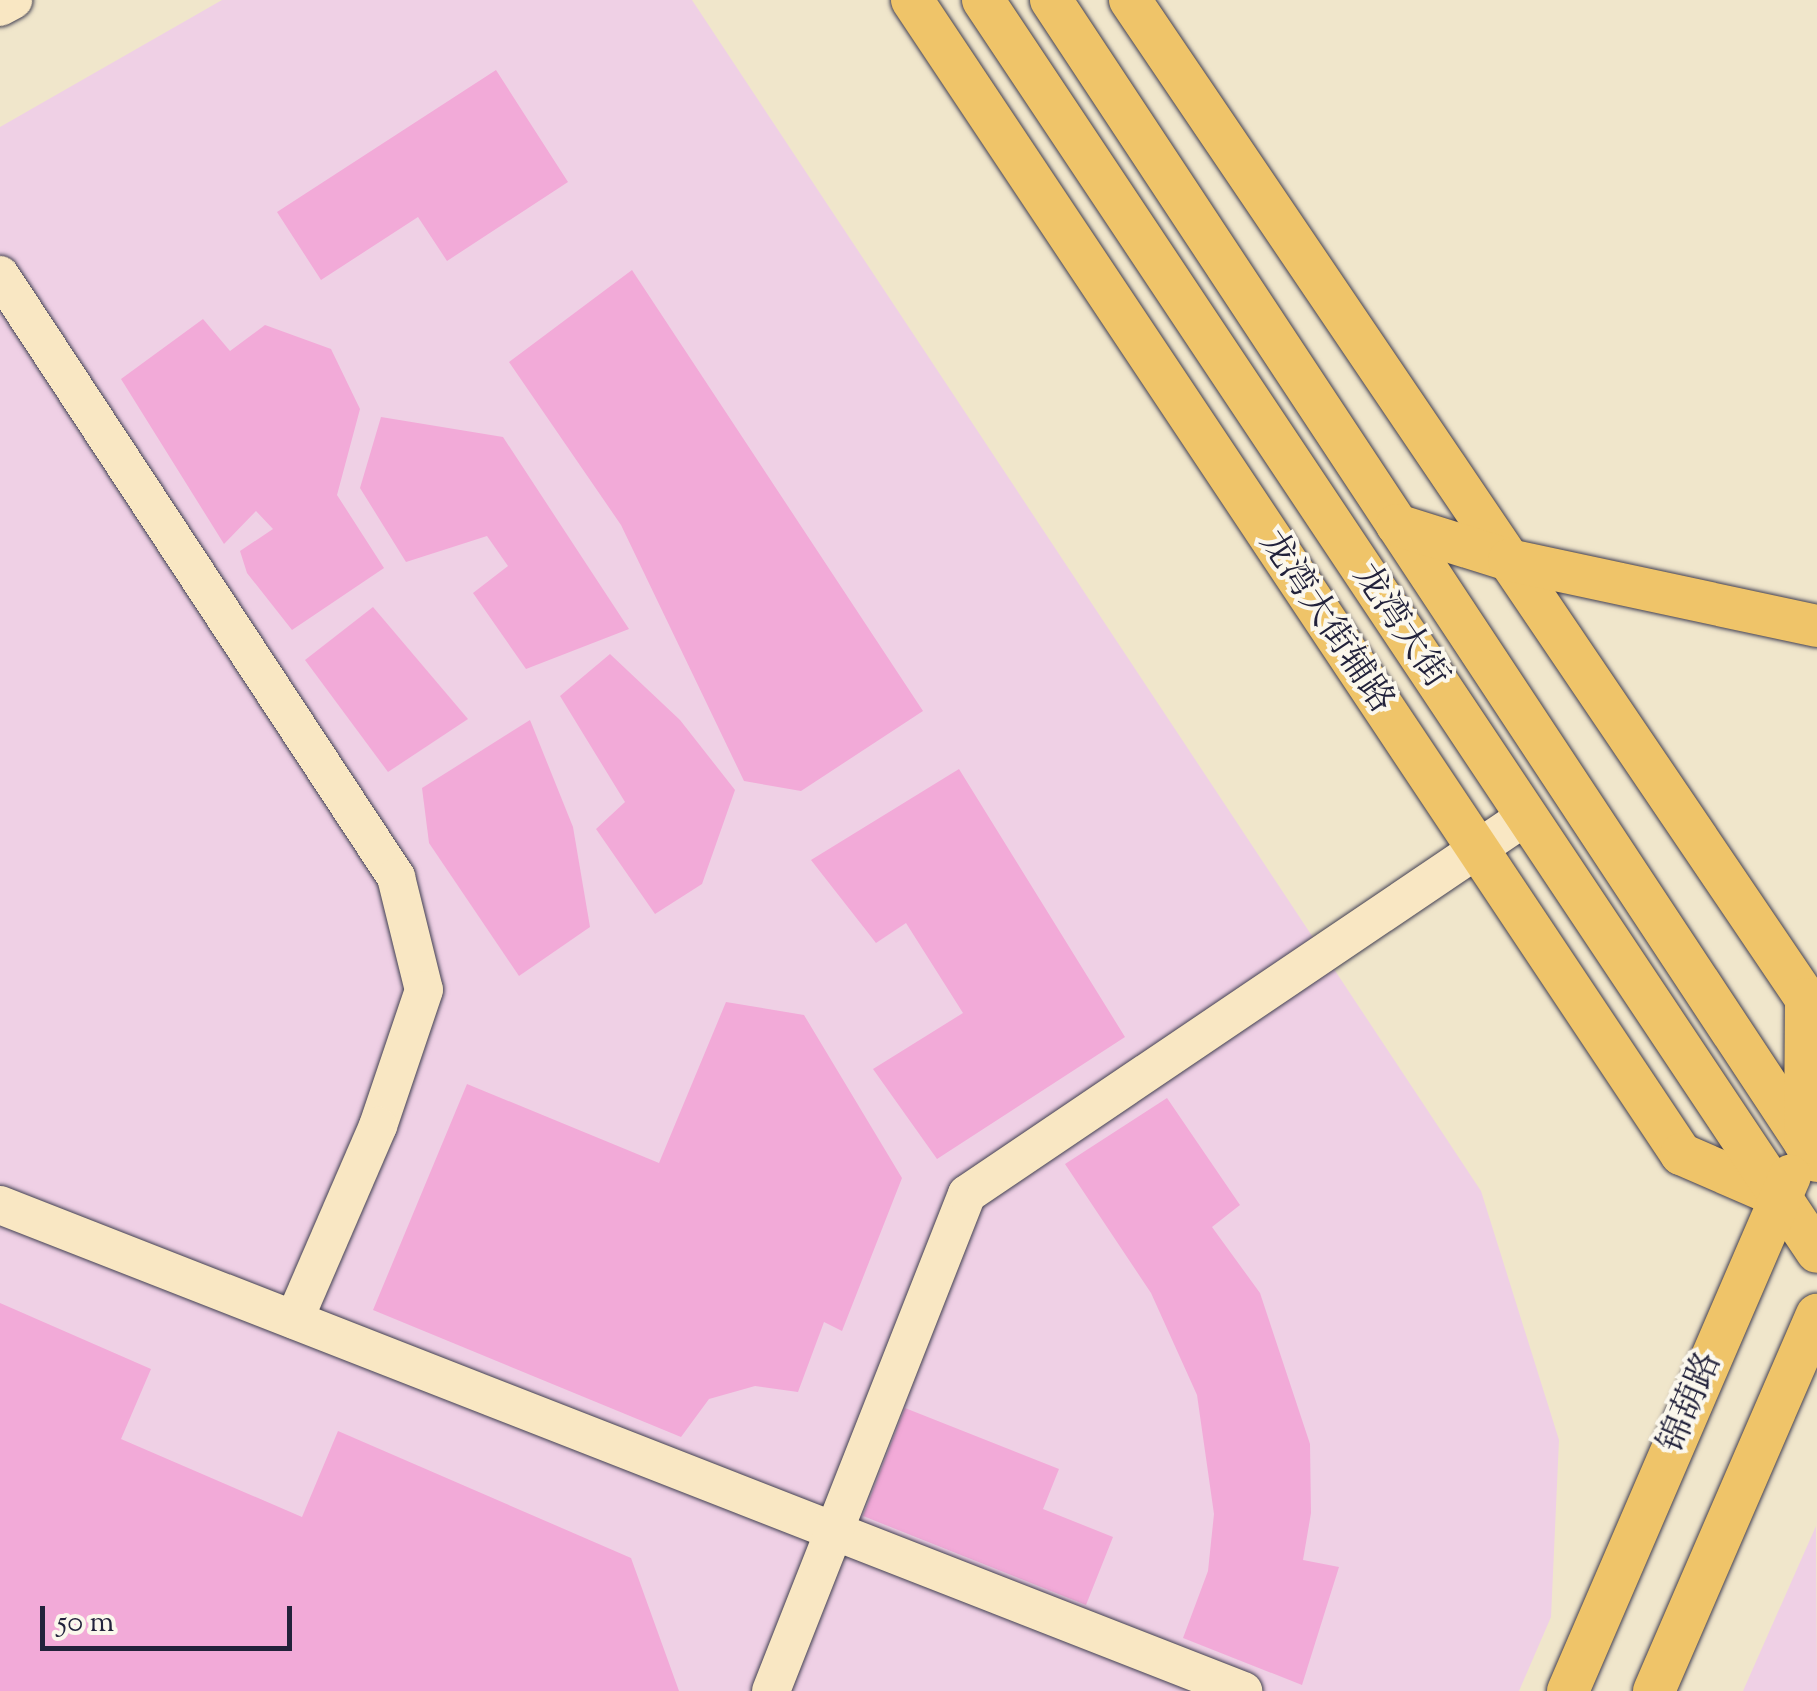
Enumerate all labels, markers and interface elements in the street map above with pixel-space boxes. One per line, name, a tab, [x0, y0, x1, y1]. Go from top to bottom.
street label: 龙湾大街辅路	[1249, 524, 1401, 722]
street label: 龙湾大街	[1342, 557, 1456, 697]
street label: 锦葫路	[1652, 1346, 1732, 1460]
scale bar	[45, 1586, 298, 1648]
text: 50 m	[57, 1602, 114, 1645]

